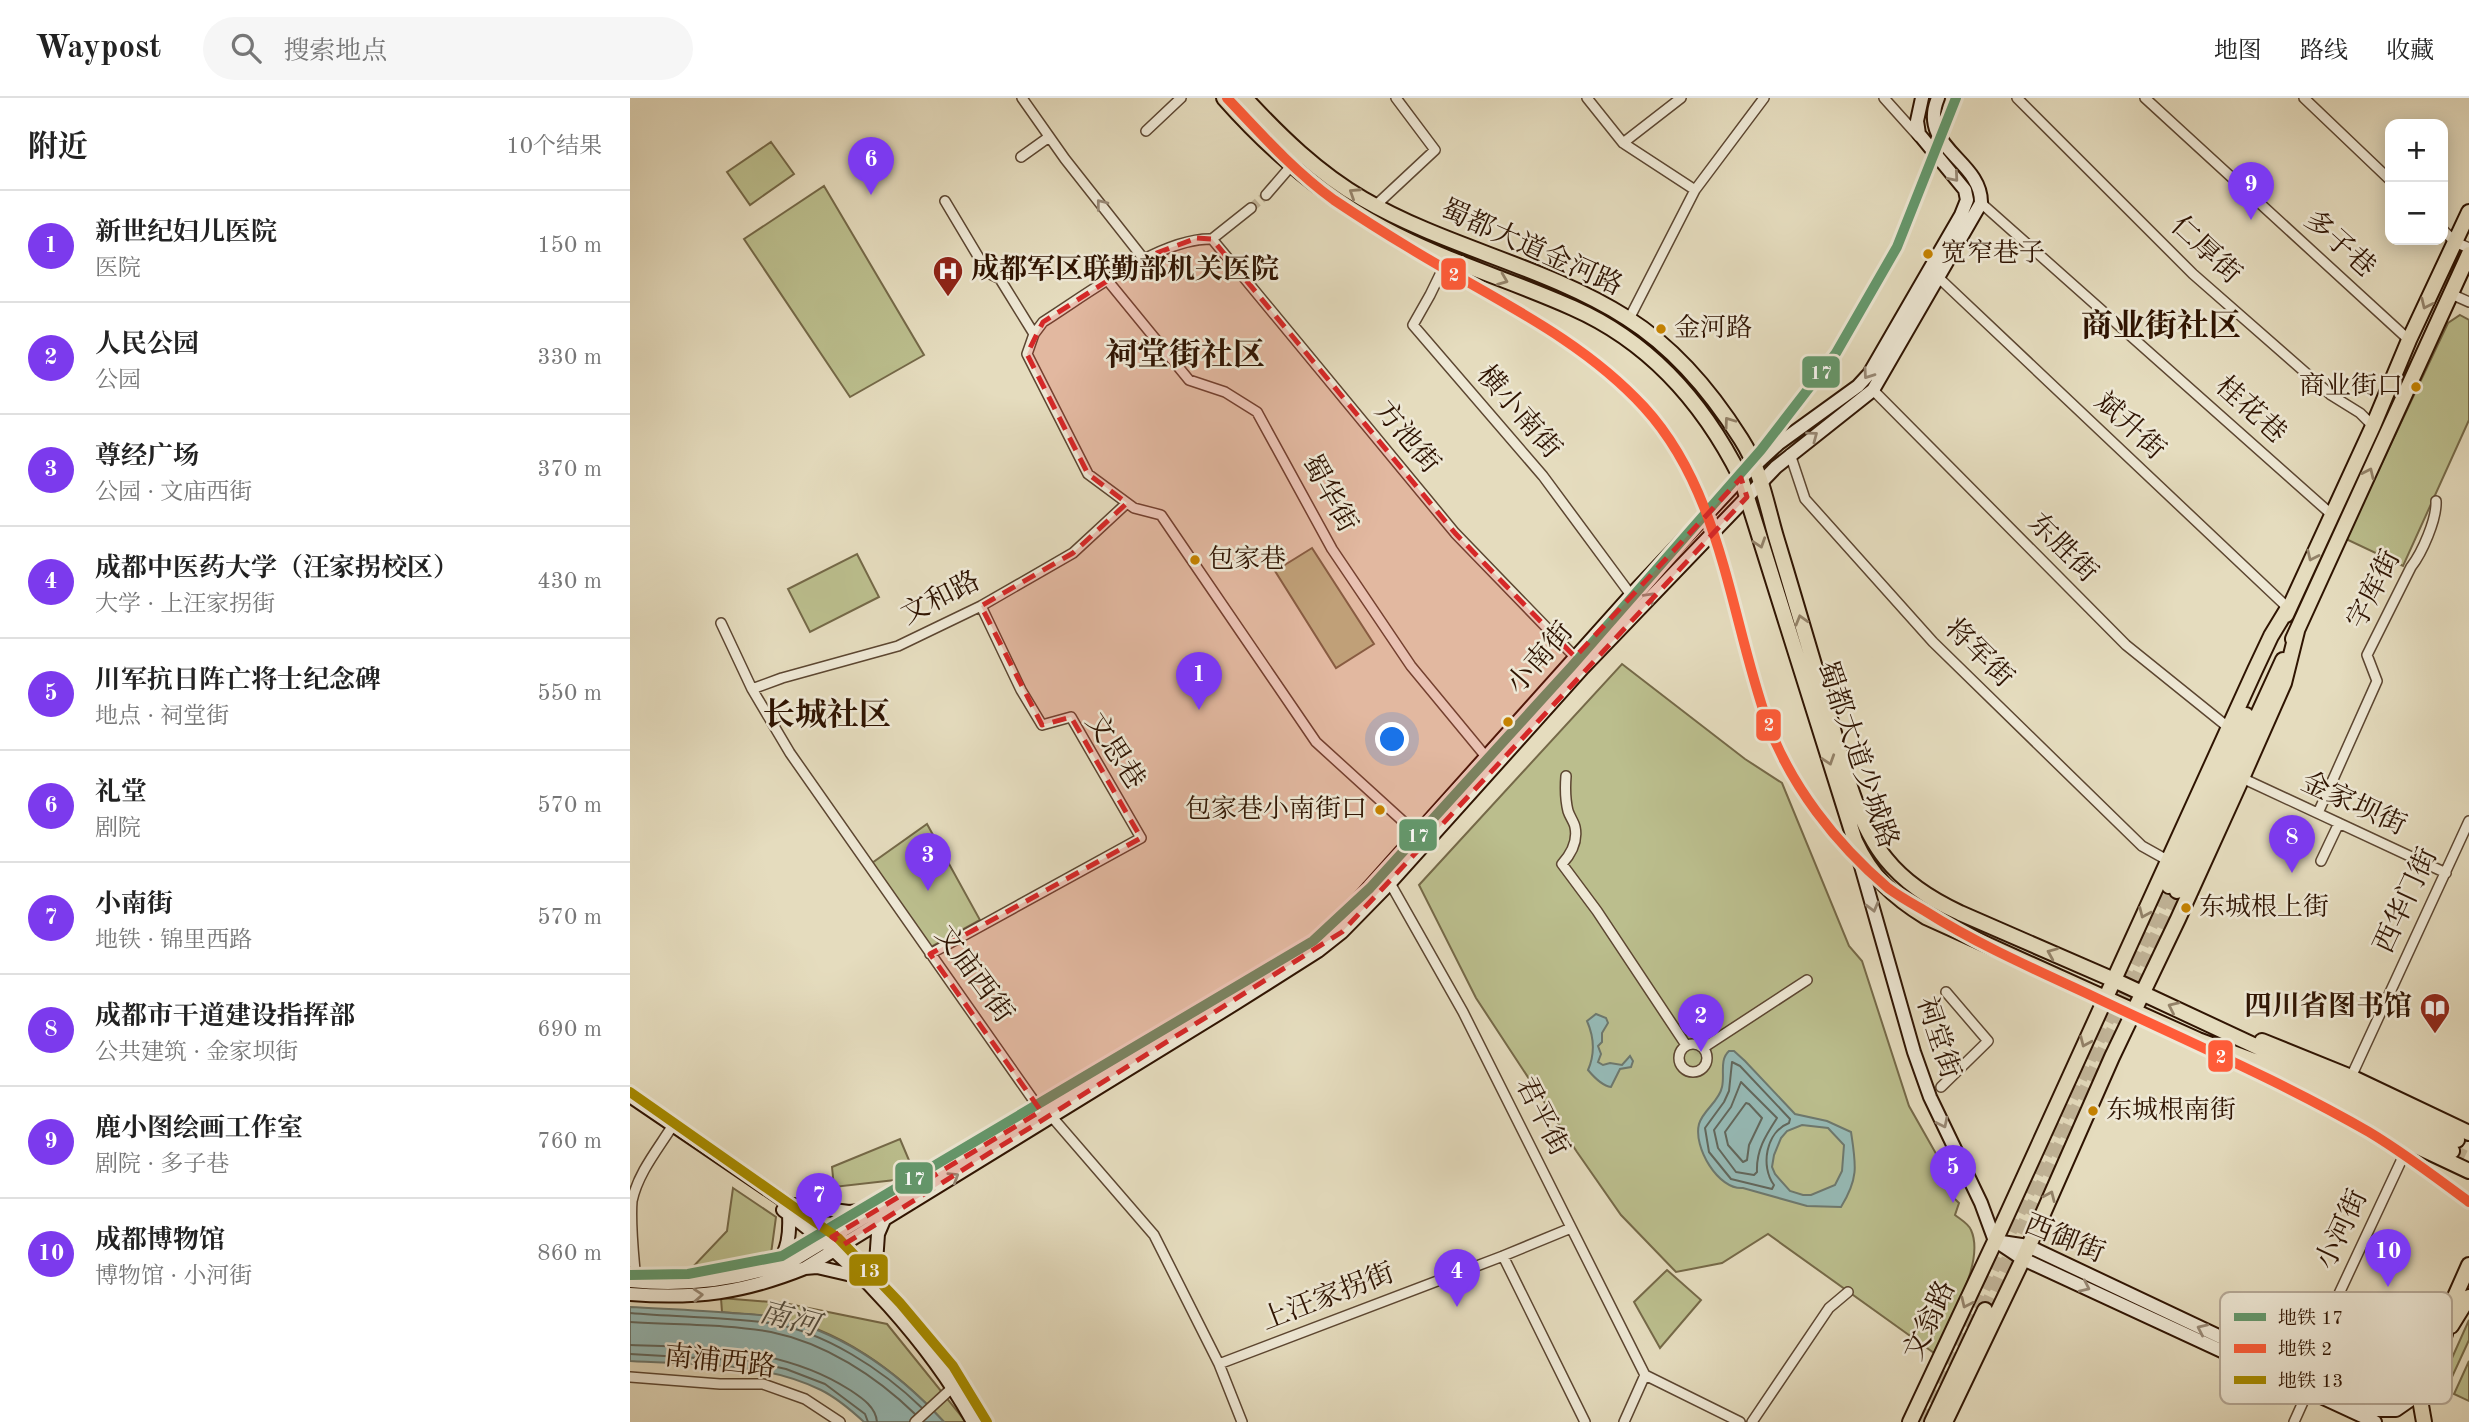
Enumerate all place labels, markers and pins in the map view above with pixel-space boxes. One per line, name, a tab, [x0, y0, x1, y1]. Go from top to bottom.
pin: 6	[848, 137, 894, 195]
pin: 9	[2228, 162, 2274, 220]
place label: 宽窄巷子	[1941, 239, 2045, 267]
marker: 宽窄巷子	[1921, 247, 1935, 261]
place label: 成都军区联勤部机关医院	[971, 253, 1279, 285]
hospital icon: 成都军区联勤部机关医院	[931, 254, 965, 298]
place label: 金河路	[1674, 314, 1752, 342]
marker: 金河路	[1654, 322, 1668, 336]
place label: 商业街口	[2299, 371, 2403, 400]
marker: 商业街口	[2409, 380, 2423, 394]
place label: 包家巷	[1208, 545, 1286, 573]
marker: 包家巷	[1188, 553, 1202, 567]
pin: 1	[1176, 652, 1222, 710]
unlabelled marker	[1501, 715, 1515, 729]
place label: 包家巷小南街口	[1185, 795, 1367, 823]
marker: 包家巷小南街口	[1373, 803, 1387, 817]
pin: 8	[2269, 815, 2315, 873]
pin: 3	[905, 833, 951, 891]
place label: 东城根上街	[2199, 893, 2329, 921]
marker: 东城根上街	[2179, 901, 2193, 915]
place label: 四川省图书馆	[2244, 990, 2412, 1022]
library icon: 四川省图书馆	[2418, 991, 2452, 1035]
pin: 2	[1678, 994, 1724, 1052]
place label: 东城根南街	[2106, 1096, 2236, 1124]
marker: 东城根南街	[2086, 1104, 2100, 1118]
pin: 5	[1930, 1145, 1976, 1203]
pin: 7	[796, 1173, 842, 1231]
pin: 10	[2365, 1229, 2411, 1287]
pin: 4	[1434, 1249, 1480, 1307]

